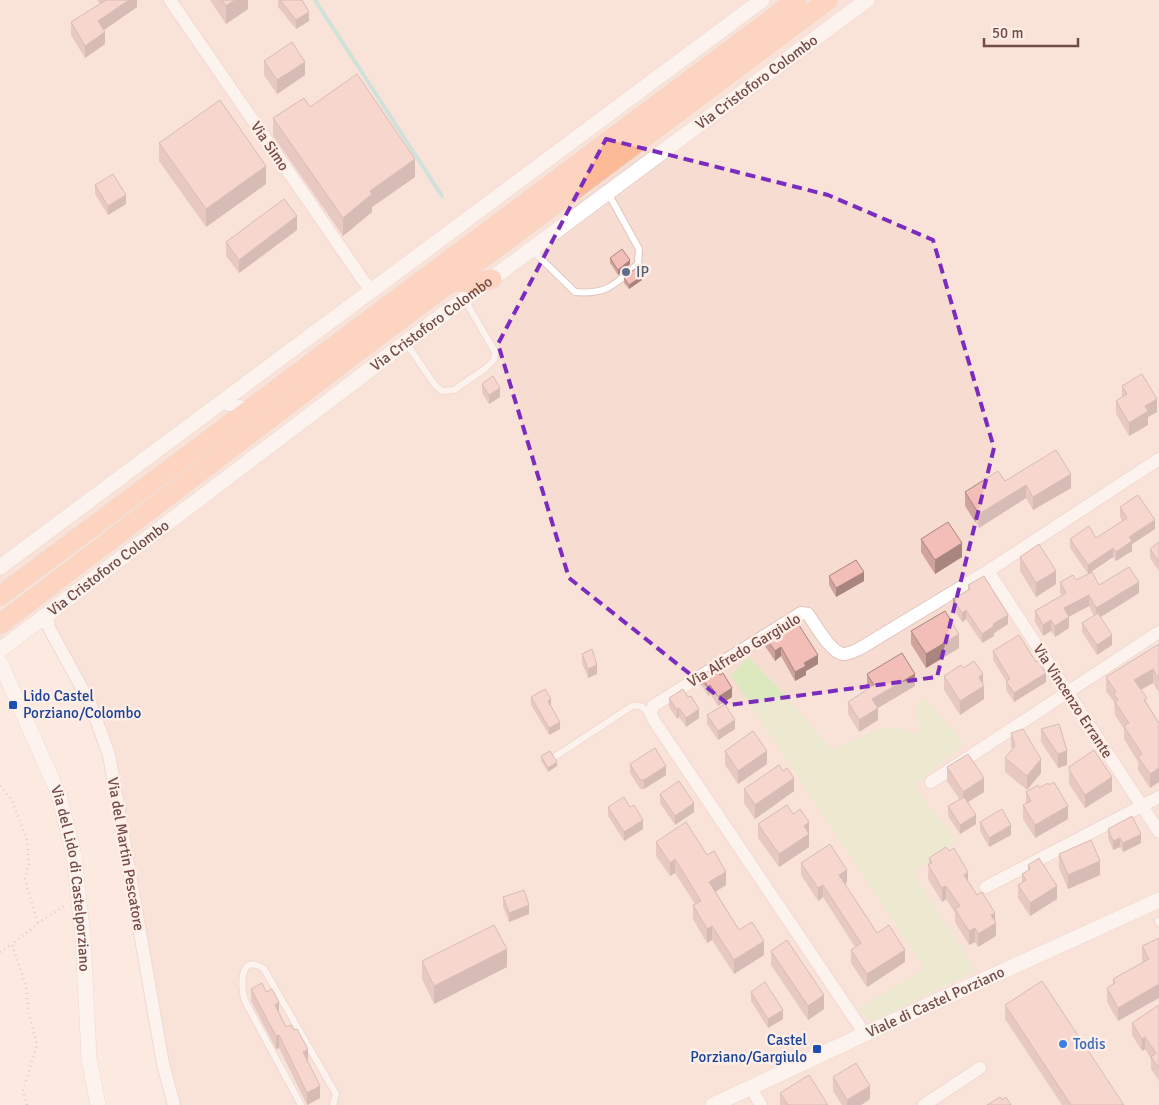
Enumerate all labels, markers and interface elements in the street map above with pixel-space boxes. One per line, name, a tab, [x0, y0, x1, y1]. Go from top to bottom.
scale bar	[984, 15, 1078, 47]
text: 50 m	[992, 24, 1023, 42]
street label: Via Cristoforo Colombo	[692, 31, 821, 133]
street label: Via Simo	[247, 118, 293, 174]
place label: IP	[636, 263, 649, 281]
marker: IP	[620, 266, 632, 278]
street label: Via Cristoforo Colombo	[367, 272, 496, 375]
street label: Via Cristoforo Colombo	[44, 516, 173, 620]
street label: Via Alfredo Gargiulo	[684, 609, 804, 691]
street label: Via Vincenzo Errante	[1029, 641, 1117, 761]
place label: Lido Castel Porziano/Colombo	[23, 687, 141, 722]
marker: Lido Castel Porziano/Colombo	[7, 699, 19, 711]
street label: Via del Martin Pescatore	[104, 776, 148, 932]
street label: Via del Lido di Castelporziano	[47, 782, 94, 972]
street label: Viale di Castel Porziano	[863, 963, 1007, 1041]
place label: Castel Porziano/Gargiulo	[690, 1031, 807, 1066]
place label: Todis	[1073, 1035, 1106, 1053]
marker: Todis	[1057, 1038, 1069, 1050]
marker: Castel Porziano/Gargiulo	[811, 1043, 823, 1055]

